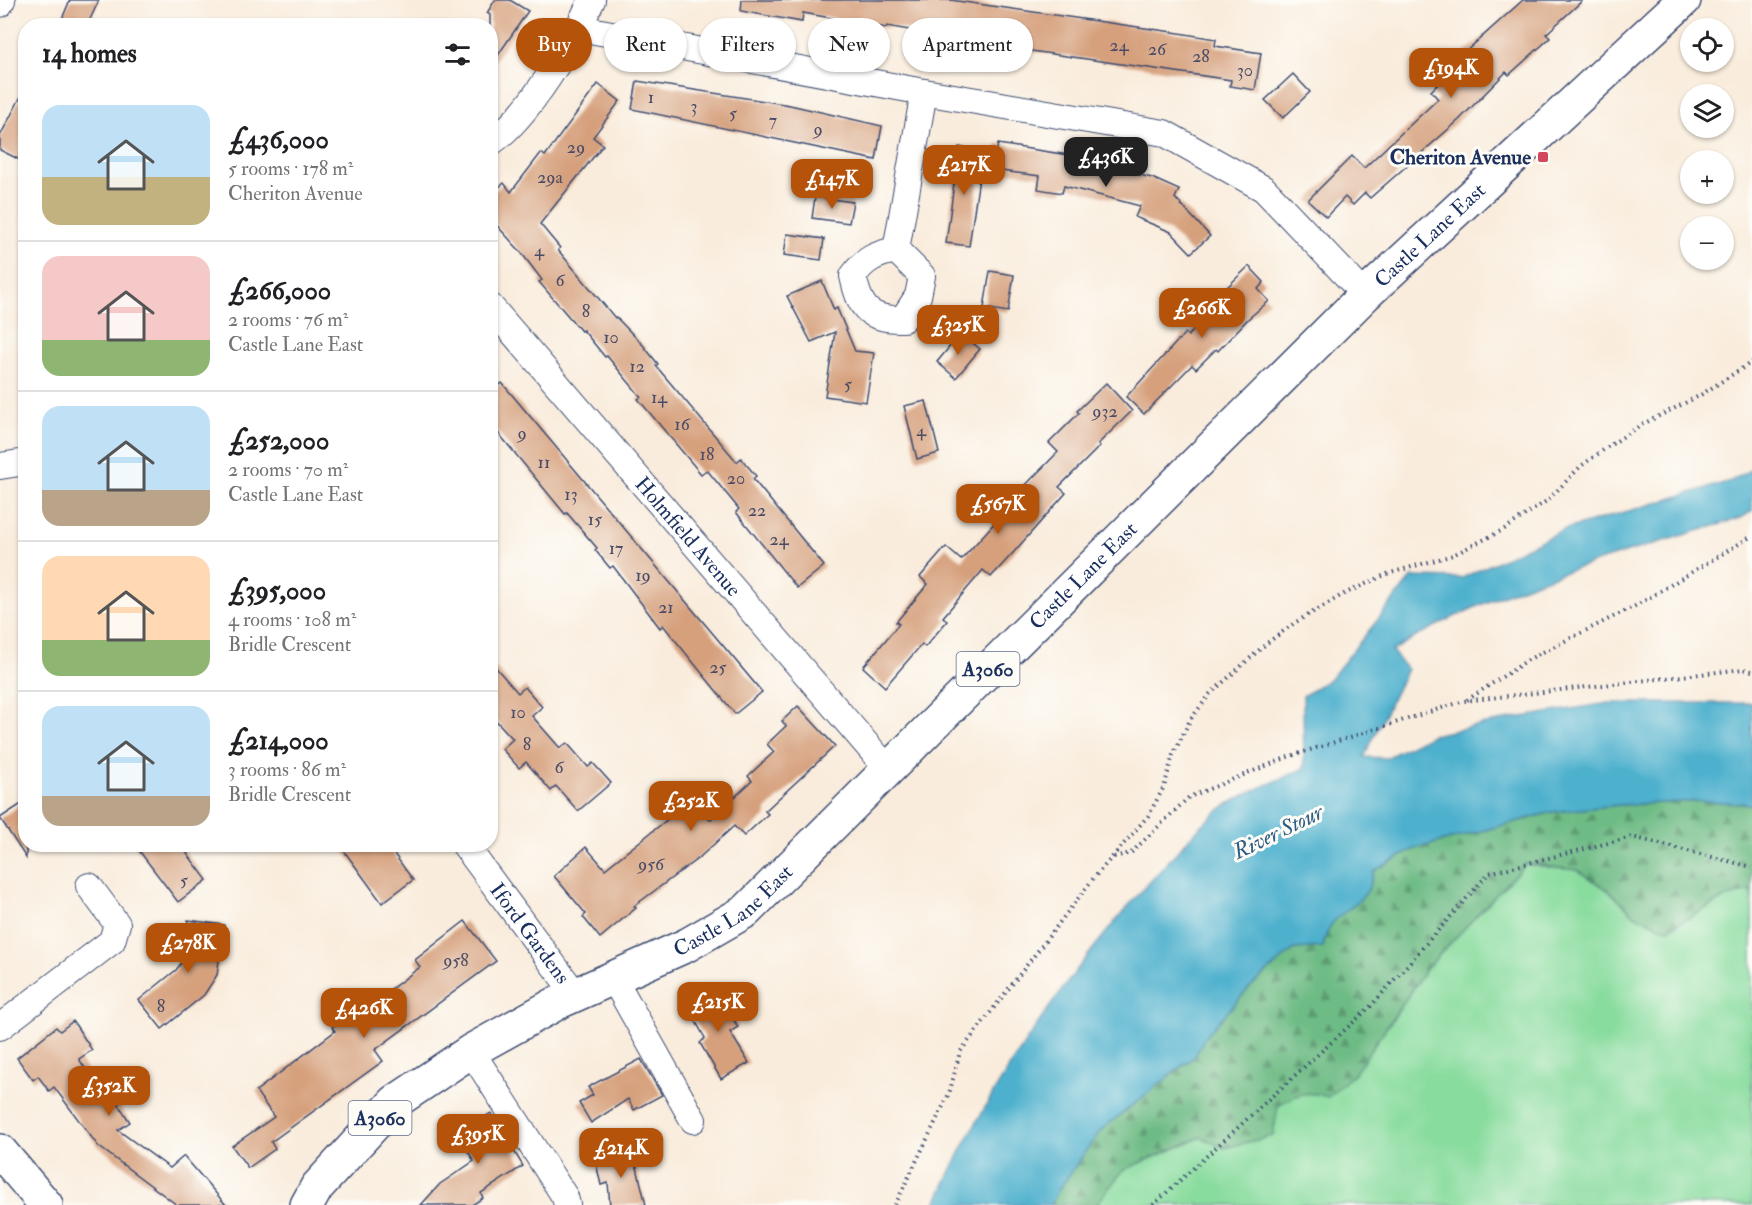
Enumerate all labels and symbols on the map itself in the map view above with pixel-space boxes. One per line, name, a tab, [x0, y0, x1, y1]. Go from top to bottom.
house number: 24	[1110, 34, 1130, 57]
house number: 26	[1148, 38, 1167, 61]
house number: 28	[1192, 45, 1210, 68]
pin: £194K	[1409, 48, 1493, 99]
house number: 30	[1237, 59, 1253, 82]
house number: 1	[648, 86, 654, 109]
house number: 3	[691, 95, 697, 118]
house number: 5	[729, 102, 737, 125]
house number: 7	[769, 109, 777, 132]
house number: 9	[811, 118, 823, 141]
house number: 29	[567, 136, 585, 159]
pin: £436K	[1064, 137, 1148, 188]
place label: Cheriton Avenue	[1390, 144, 1531, 171]
pin: £217K	[922, 145, 1006, 196]
marker: Cheriton Avenue	[1536, 150, 1550, 164]
pin: £147K	[790, 159, 874, 210]
house number: 29a	[537, 166, 563, 189]
street label: Castle Lane East	[1368, 177, 1491, 293]
house number: 4	[534, 239, 545, 262]
house number: 6	[555, 269, 565, 292]
pin: £266K	[1160, 288, 1244, 339]
house number: 8	[582, 300, 590, 323]
pin: £325K	[916, 305, 1000, 356]
house number: 10	[603, 326, 619, 349]
house number: 12	[629, 355, 645, 378]
house number: 5	[844, 373, 852, 396]
house number: 14	[651, 386, 668, 409]
house number: 932	[1090, 400, 1118, 423]
house number: 16	[674, 413, 691, 436]
house number: 4	[916, 419, 927, 442]
house number: 9	[515, 422, 527, 445]
house number: 18	[700, 443, 714, 466]
house number: 11	[538, 451, 550, 474]
house number: 20	[727, 467, 745, 490]
street label: Holmfield Avenue	[629, 471, 747, 602]
house number: 13	[564, 483, 578, 506]
pin: £567K	[956, 484, 1040, 535]
house number: 22	[748, 499, 766, 522]
house number: 15	[588, 508, 602, 531]
street label: Castle Lane East	[1023, 516, 1143, 635]
house number: 24	[770, 528, 790, 551]
house number: 17	[609, 537, 623, 560]
house number: 19	[635, 564, 651, 587]
house number: 21	[658, 596, 674, 619]
road number: A3060	[956, 652, 1020, 686]
house number: 25	[710, 656, 727, 679]
house number: 10	[510, 701, 526, 724]
house number: 8	[523, 733, 531, 756]
house number: 6	[554, 756, 564, 779]
pin: £252K	[649, 781, 733, 832]
water label: River Stour	[1227, 797, 1329, 866]
house number: 956	[636, 853, 665, 876]
street label: Castle Lane East	[669, 859, 799, 963]
house number: 5	[180, 869, 188, 892]
street label: Iford Gardens	[484, 877, 576, 989]
pin: £278K	[146, 923, 230, 974]
house number: 958	[441, 949, 469, 972]
pin: £215K	[676, 982, 760, 1033]
pin: £426K	[322, 988, 406, 1039]
house number: 8	[157, 995, 165, 1018]
pin: £352K	[67, 1066, 151, 1117]
road number: A3060	[348, 1101, 412, 1135]
pin: £395K	[436, 1114, 520, 1165]
pin: £214K	[579, 1128, 663, 1179]

